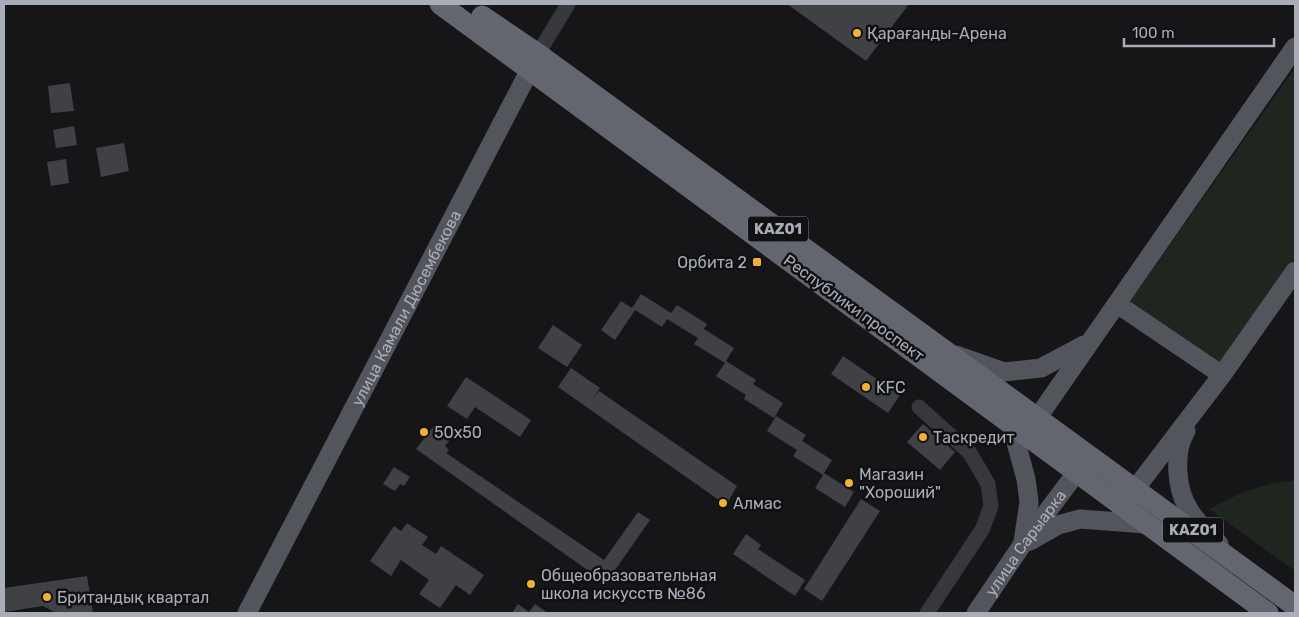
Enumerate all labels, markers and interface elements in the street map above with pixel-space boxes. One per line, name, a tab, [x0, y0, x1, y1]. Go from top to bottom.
scale bar	[1124, 15, 1274, 47]
place label: Қарағанды-Арена	[867, 24, 1007, 43]
text: 100 m	[1132, 24, 1174, 42]
marker: Қарағанды-Арена	[851, 27, 863, 39]
street label: улица Камали Дюсембекова	[347, 207, 465, 409]
road number: KАZ01	[748, 216, 808, 242]
street label: Республики проспект	[780, 251, 928, 365]
place label: Орбита 2	[677, 253, 747, 272]
marker: Орбита 2	[751, 256, 763, 268]
place label: KFC	[876, 378, 906, 397]
marker: KFC	[860, 381, 872, 393]
place label: 50х50	[434, 423, 482, 442]
marker: 50х50	[418, 426, 430, 438]
place label: Таскредит	[933, 428, 1015, 447]
marker: Таскредит	[917, 431, 929, 443]
place label: Магазин "Хороший"	[859, 465, 941, 502]
marker: Магазин "Хороший"	[843, 477, 855, 489]
street label: улица Сарыарка	[981, 486, 1070, 599]
place label: Алмас	[733, 494, 782, 513]
marker: Алмас	[717, 497, 729, 509]
road number: KАZ01	[1163, 518, 1223, 542]
place label: Общеобразовательная школа искусств №86	[541, 566, 717, 603]
marker: Общеобразовательная школа искусств №86	[525, 578, 537, 590]
place label: Британдық квартал	[57, 588, 209, 607]
marker: Британдық квартал	[41, 591, 53, 603]

